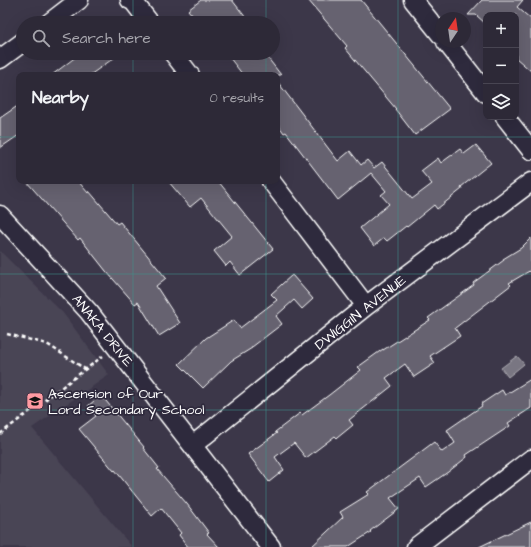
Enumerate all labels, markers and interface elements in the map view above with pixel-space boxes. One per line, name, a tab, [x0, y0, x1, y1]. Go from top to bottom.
north arrow	[435, 12, 471, 48]
map controls	[483, 12, 519, 120]
button: +	[483, 12, 519, 48]
search box	[16, 16, 280, 60]
icon: search	[30, 27, 52, 49]
text: Search here	[62, 28, 151, 49]
button: −	[483, 48, 519, 84]
button: layers	[483, 84, 519, 120]
text: Nearby	[32, 86, 89, 110]
text: 0 results	[209, 89, 264, 107]
street label: DWIGGIN AVENUE	[311, 270, 411, 355]
street label: ANAKA DRIVE	[67, 290, 138, 372]
place label: Ascension of Our Lord Secondary School	[48, 384, 204, 420]
school or university icon: Ascension of Our Lord Secondary School	[25, 391, 45, 411]

